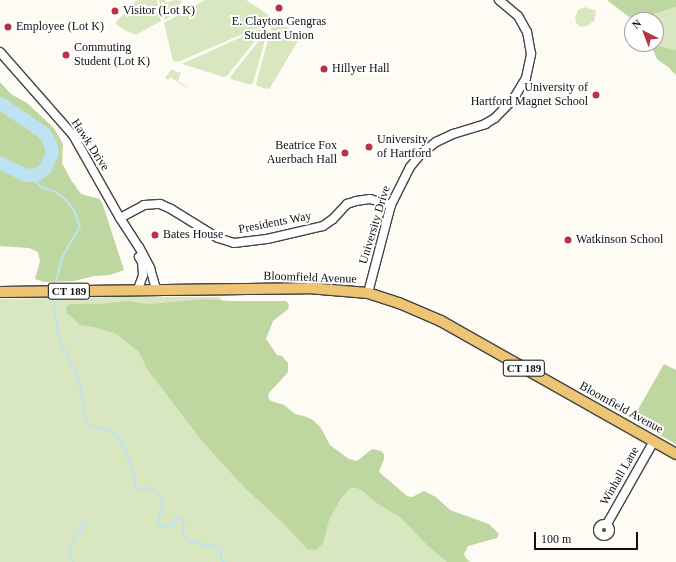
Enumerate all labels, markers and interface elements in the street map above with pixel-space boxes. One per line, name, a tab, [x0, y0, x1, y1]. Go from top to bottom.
marker: E. Clayton Gengras Student Union	[274, 3, 284, 13]
place label: Visitor (Lot K)	[123, 4, 195, 18]
marker: Visitor (Lot K)	[110, 6, 120, 16]
north arrow	[624, 12, 664, 52]
place label: E. Clayton Gengras Student Union	[232, 15, 326, 43]
text: N	[630, 17, 644, 31]
place label: Employee (Lot K)	[16, 20, 104, 34]
marker: Employee (Lot K)	[3, 22, 13, 32]
place label: Commuting Student (Lot K)	[74, 41, 150, 69]
marker: Commuting Student (Lot K)	[61, 50, 71, 60]
place label: Hillyer Hall	[332, 62, 390, 76]
marker: Hillyer Hall	[319, 64, 329, 74]
place label: University of Hartford Magnet School	[471, 81, 588, 109]
marker: University of Hartford Magnet School	[591, 90, 601, 100]
street label: Hawk Drive	[68, 116, 112, 174]
place label: University of Hartford	[377, 133, 431, 161]
place label: Beatrice Fox Auerbach Hall	[267, 139, 337, 167]
marker: University of Hartford	[364, 142, 374, 152]
marker: Beatrice Fox Auerbach Hall	[340, 148, 350, 158]
street label: University Drive	[356, 184, 394, 266]
street label: Presidents Way	[237, 209, 313, 237]
place label: Bates House	[163, 228, 223, 242]
marker: Bates House	[150, 230, 160, 240]
place label: Watkinson School	[576, 233, 663, 247]
marker: Watkinson School	[563, 235, 573, 245]
street label: Bloomfield Avenue	[263, 269, 357, 287]
road number: CT 189	[47, 282, 91, 300]
road number: CT 189	[502, 359, 546, 377]
street label: Bloomfield Avenue	[576, 379, 666, 437]
street label: Winhall Lane	[597, 444, 643, 508]
scale bar	[536, 524, 640, 550]
text: 100 m	[541, 532, 571, 546]

